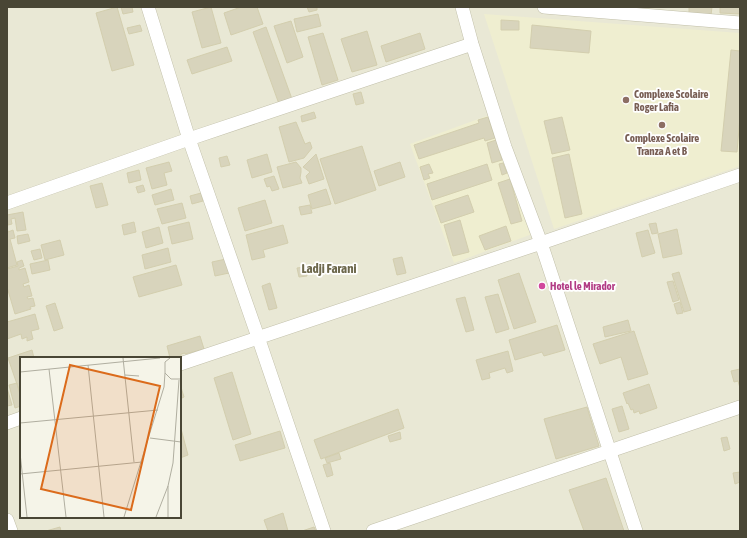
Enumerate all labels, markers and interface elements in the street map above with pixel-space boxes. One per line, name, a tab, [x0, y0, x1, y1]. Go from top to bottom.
place label: Complexe Scolaire Roger Lafia	[634, 88, 708, 113]
marker: Complexe Scolaire Roger Lafia	[621, 95, 631, 105]
marker: Complexe Scolaire Tranza A et B	[657, 120, 667, 130]
place label: Complexe Scolaire Tranza A et B	[625, 132, 699, 157]
district label: Ladji Farani	[302, 261, 356, 276]
place label: Hotel le Mirador	[550, 280, 616, 292]
marker: Hotel le Mirador	[537, 281, 547, 291]
inset map	[20, 357, 181, 518]

